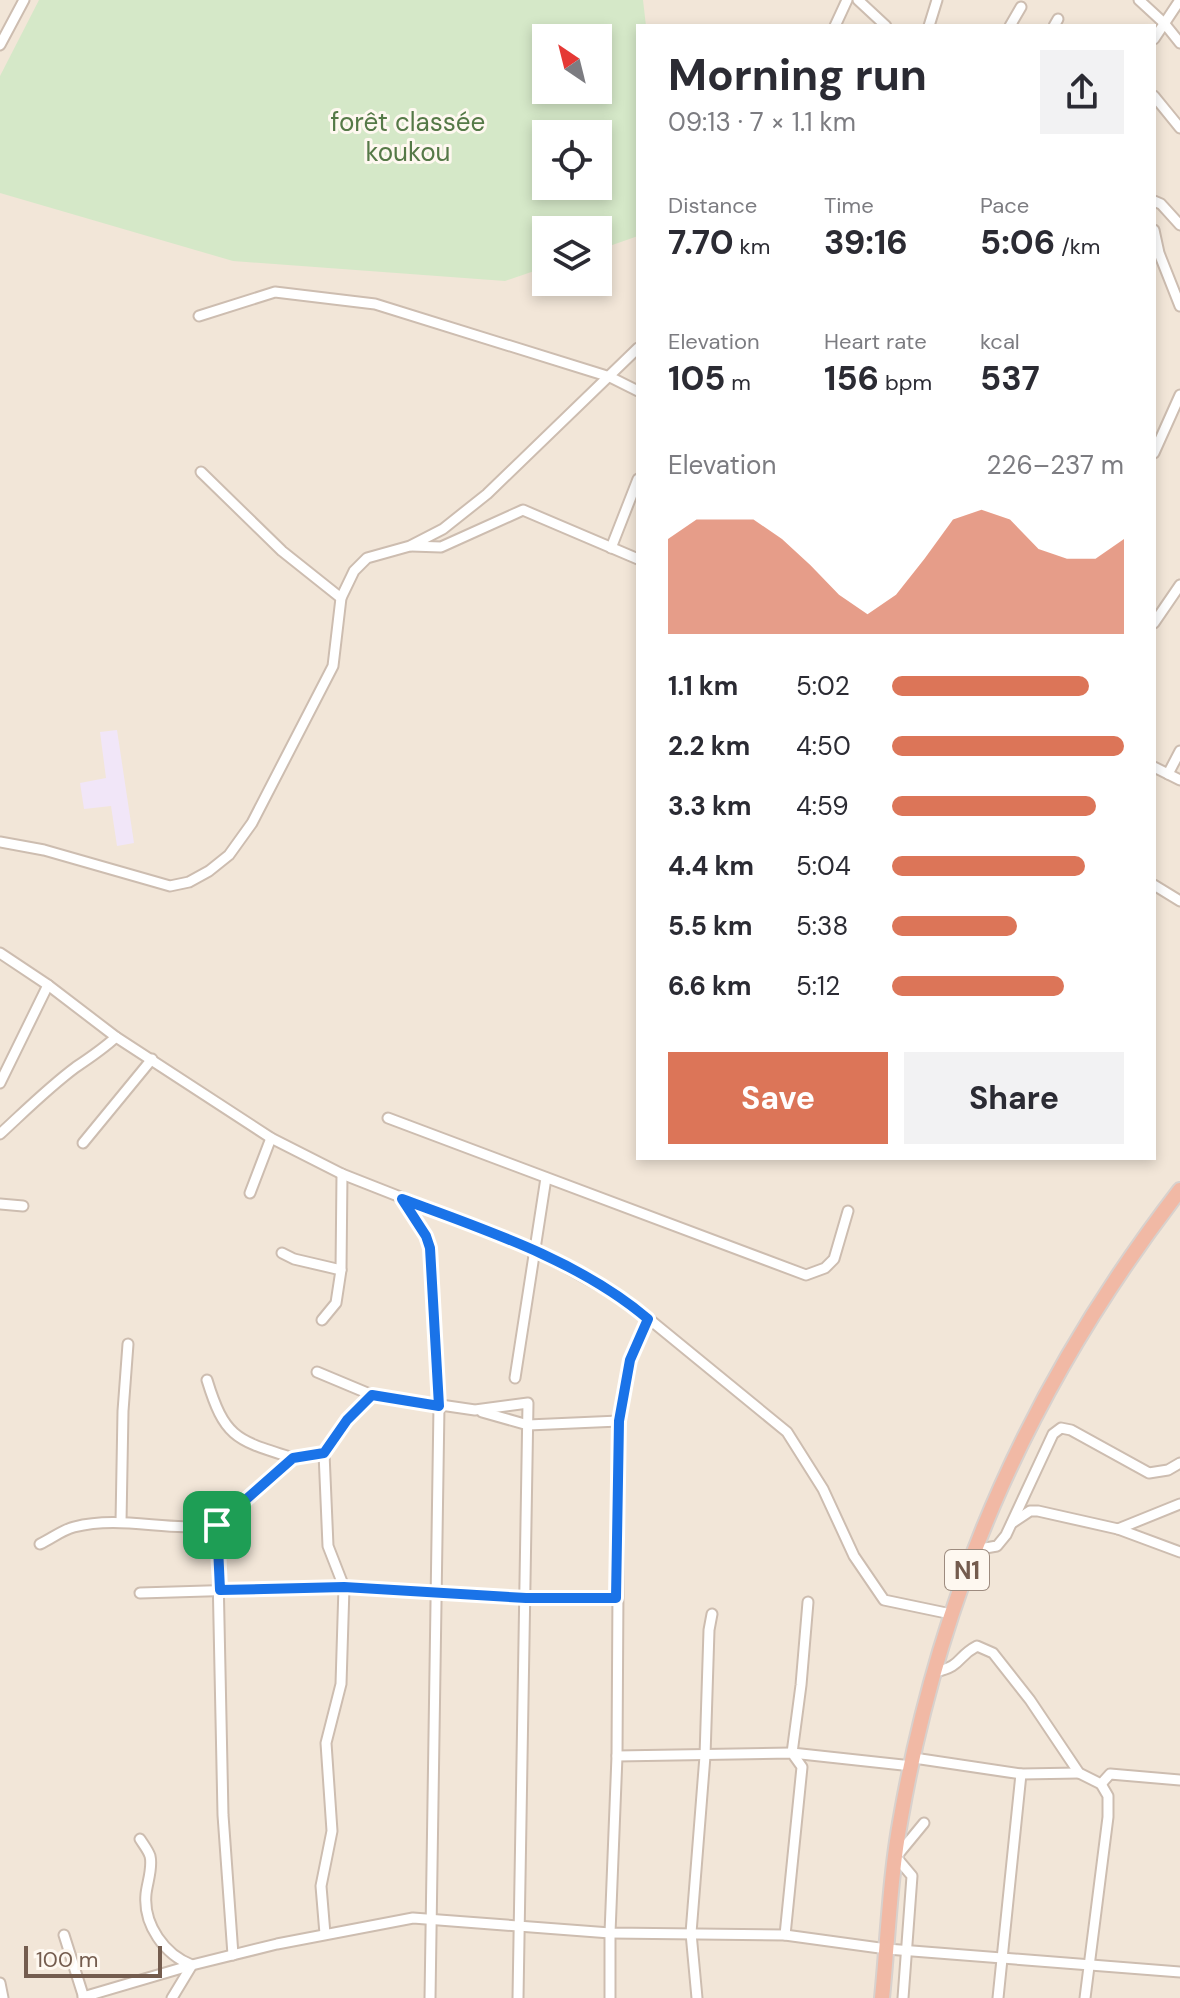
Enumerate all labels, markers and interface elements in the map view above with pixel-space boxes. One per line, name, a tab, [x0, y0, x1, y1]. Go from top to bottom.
north arrow	[532, 24, 612, 104]
map controls	[532, 24, 612, 296]
text: Morning run	[668, 46, 927, 104]
button: share	[1040, 50, 1124, 134]
park label: forêt classée koukou	[331, 105, 485, 169]
text: 09:13 · 7 × 1.1 km	[668, 105, 856, 139]
button: locate	[532, 120, 612, 200]
text: Distance	[668, 191, 757, 220]
text: Time	[824, 191, 874, 220]
text: Pace	[980, 191, 1029, 220]
button: layers	[532, 216, 612, 296]
text: 7.70	[668, 220, 734, 265]
text: 39:16	[824, 220, 908, 265]
text: 5:06	[980, 220, 1055, 265]
text: km	[734, 232, 770, 261]
text: /km	[1055, 232, 1100, 261]
text: Elevation	[668, 327, 760, 356]
text: Heart rate	[824, 327, 927, 356]
text: kcal	[980, 327, 1020, 356]
text: 105	[668, 356, 725, 401]
text: 156	[824, 356, 879, 401]
text: 537	[980, 356, 1040, 401]
text: m	[725, 368, 751, 397]
text: bpm	[879, 368, 932, 397]
text: Elevation	[668, 448, 776, 482]
text: 226–237 m	[986, 448, 1124, 482]
text: 1.1 km	[668, 669, 738, 703]
text: 5:02	[796, 669, 850, 703]
text: 2.2 km	[668, 729, 750, 763]
text: 4:50	[796, 729, 851, 763]
text: 3.3 km	[668, 789, 752, 823]
text: 4:59	[796, 789, 848, 823]
text: 4.4 km	[668, 849, 754, 883]
text: 5:04	[796, 849, 851, 883]
text: 5.5 km	[668, 909, 753, 943]
text: 5:38	[796, 909, 848, 943]
text: 6.6 km	[668, 969, 751, 1003]
text: 5:12	[796, 969, 840, 1003]
button: Save	[668, 1052, 888, 1144]
button: Share	[904, 1052, 1124, 1144]
pin	[183, 1491, 251, 1559]
icon: arrive	[195, 1503, 239, 1547]
road number: N1	[945, 1550, 989, 1590]
scale bar	[24, 1942, 162, 1978]
text: 100 m	[36, 1945, 98, 1974]

